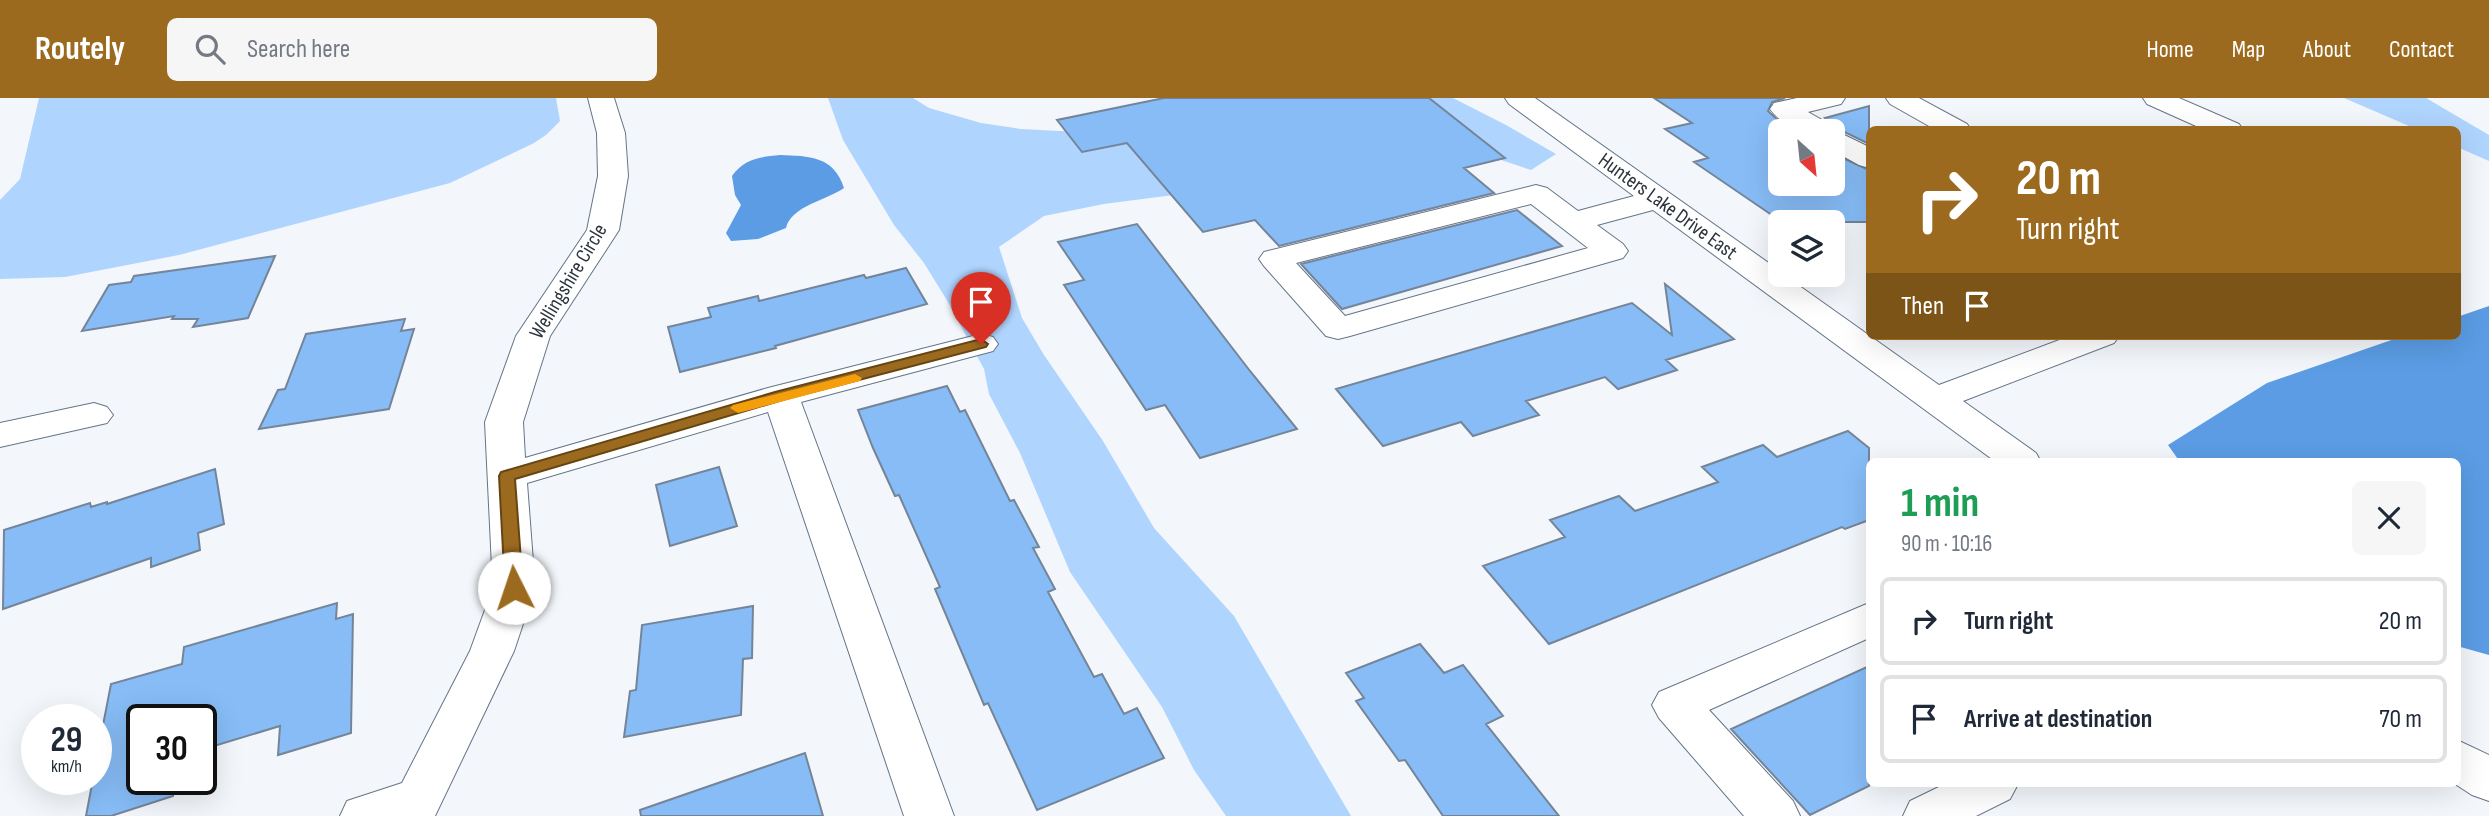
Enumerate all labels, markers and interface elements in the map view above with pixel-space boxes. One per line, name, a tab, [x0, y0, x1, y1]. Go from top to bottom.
search box	[167, 18, 657, 81]
text: Routely	[35, 29, 125, 69]
icon: search	[191, 30, 229, 68]
text: Search here	[247, 34, 350, 65]
text: Home	[2146, 35, 2194, 64]
text: Map	[2232, 35, 2265, 64]
text: About	[2303, 35, 2351, 64]
text: Contact	[2389, 35, 2454, 64]
north arrow	[1768, 119, 1844, 196]
map controls	[1768, 119, 1845, 287]
street label: Hunters Lake Drive East	[1593, 148, 1742, 265]
text: 20 m	[2016, 150, 2101, 209]
icon: right	[1901, 154, 1992, 245]
button: layers	[1768, 210, 1845, 287]
text: Turn right	[2016, 210, 2120, 249]
street label: Wellingshire Circle	[524, 219, 613, 343]
pin	[951, 272, 1011, 344]
icon: arrive	[962, 283, 1000, 321]
icon: arrive	[1958, 287, 1996, 325]
text: Then	[1901, 291, 1944, 322]
text: 1 min	[1901, 478, 1979, 529]
button: close	[2352, 481, 2426, 555]
text: 90 m · 10:16	[1901, 530, 1992, 558]
position arrow	[477, 551, 551, 625]
icon: right	[1905, 602, 1943, 640]
text: Turn right	[1964, 606, 2053, 637]
text: 20 m	[2379, 606, 2422, 637]
icon: arrive	[1905, 700, 1943, 738]
speed limit sign: 30	[126, 704, 217, 795]
text: Arrive at destination	[1964, 704, 2152, 735]
text: 70 m	[2379, 704, 2422, 735]
text: 29	[51, 719, 82, 762]
text: km/h	[51, 756, 82, 777]

